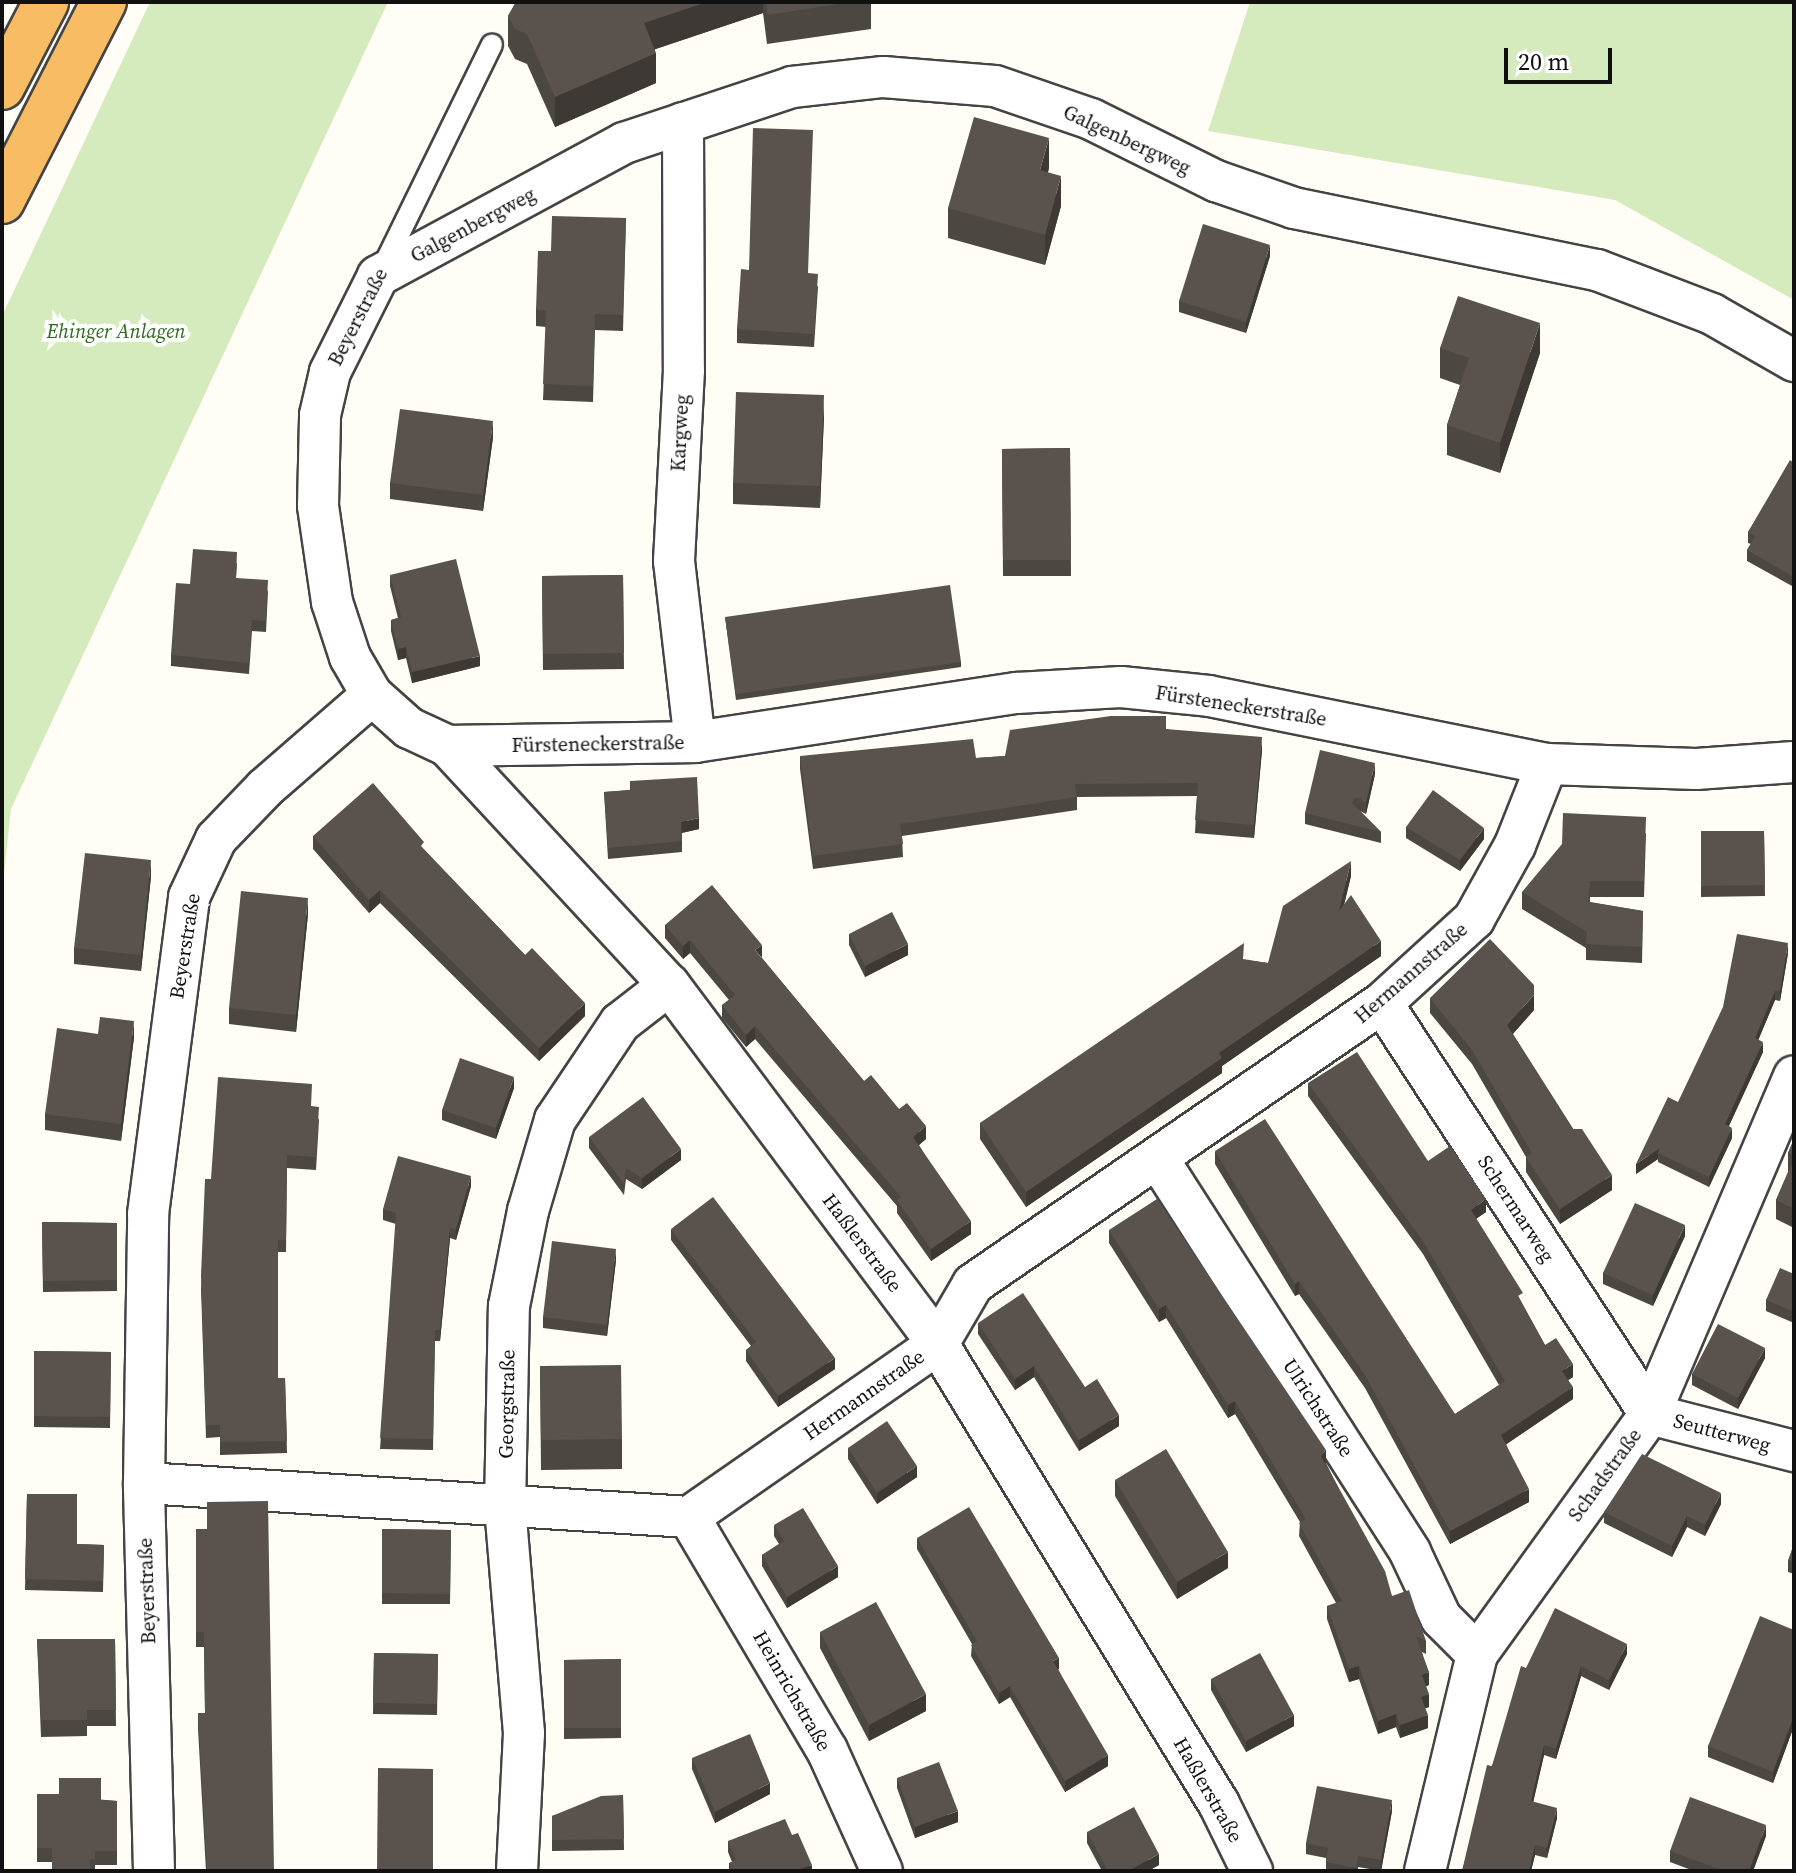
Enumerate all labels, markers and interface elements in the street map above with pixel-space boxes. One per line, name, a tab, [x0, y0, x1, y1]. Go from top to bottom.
scale bar	[1508, 32, 1616, 82]
text: 20 m	[1518, 45, 1569, 78]
street label: Galgenbergweg	[1059, 100, 1195, 180]
street label: Galgenbergweg	[406, 182, 540, 268]
street label: Beyerstraße	[323, 264, 393, 370]
park label: Ehinger Anlagen	[46, 319, 186, 343]
street label: Kargweg	[666, 394, 694, 472]
street label: Fürsteneckerstraße	[1154, 681, 1328, 731]
street label: Fürsteneckerstraße	[511, 730, 685, 758]
street label: Beyerstraße	[165, 892, 205, 1000]
street label: Hermannstraße	[1350, 917, 1472, 1029]
street label: Schermarweg	[1473, 1151, 1559, 1267]
street label: Haßlerstraße	[817, 1189, 907, 1297]
street label: Hermannstraße	[799, 1344, 929, 1446]
street label: Georgstraße	[494, 1349, 520, 1459]
street label: Ulrichstraße	[1277, 1354, 1359, 1462]
street label: Seutterweg	[1671, 1409, 1773, 1457]
street label: Schadstraße	[1563, 1424, 1647, 1526]
street label: Beyerstraße	[133, 1537, 161, 1645]
street label: Heinrichstraße	[748, 1626, 836, 1756]
street label: Haßlerstraße	[1168, 1733, 1248, 1847]

